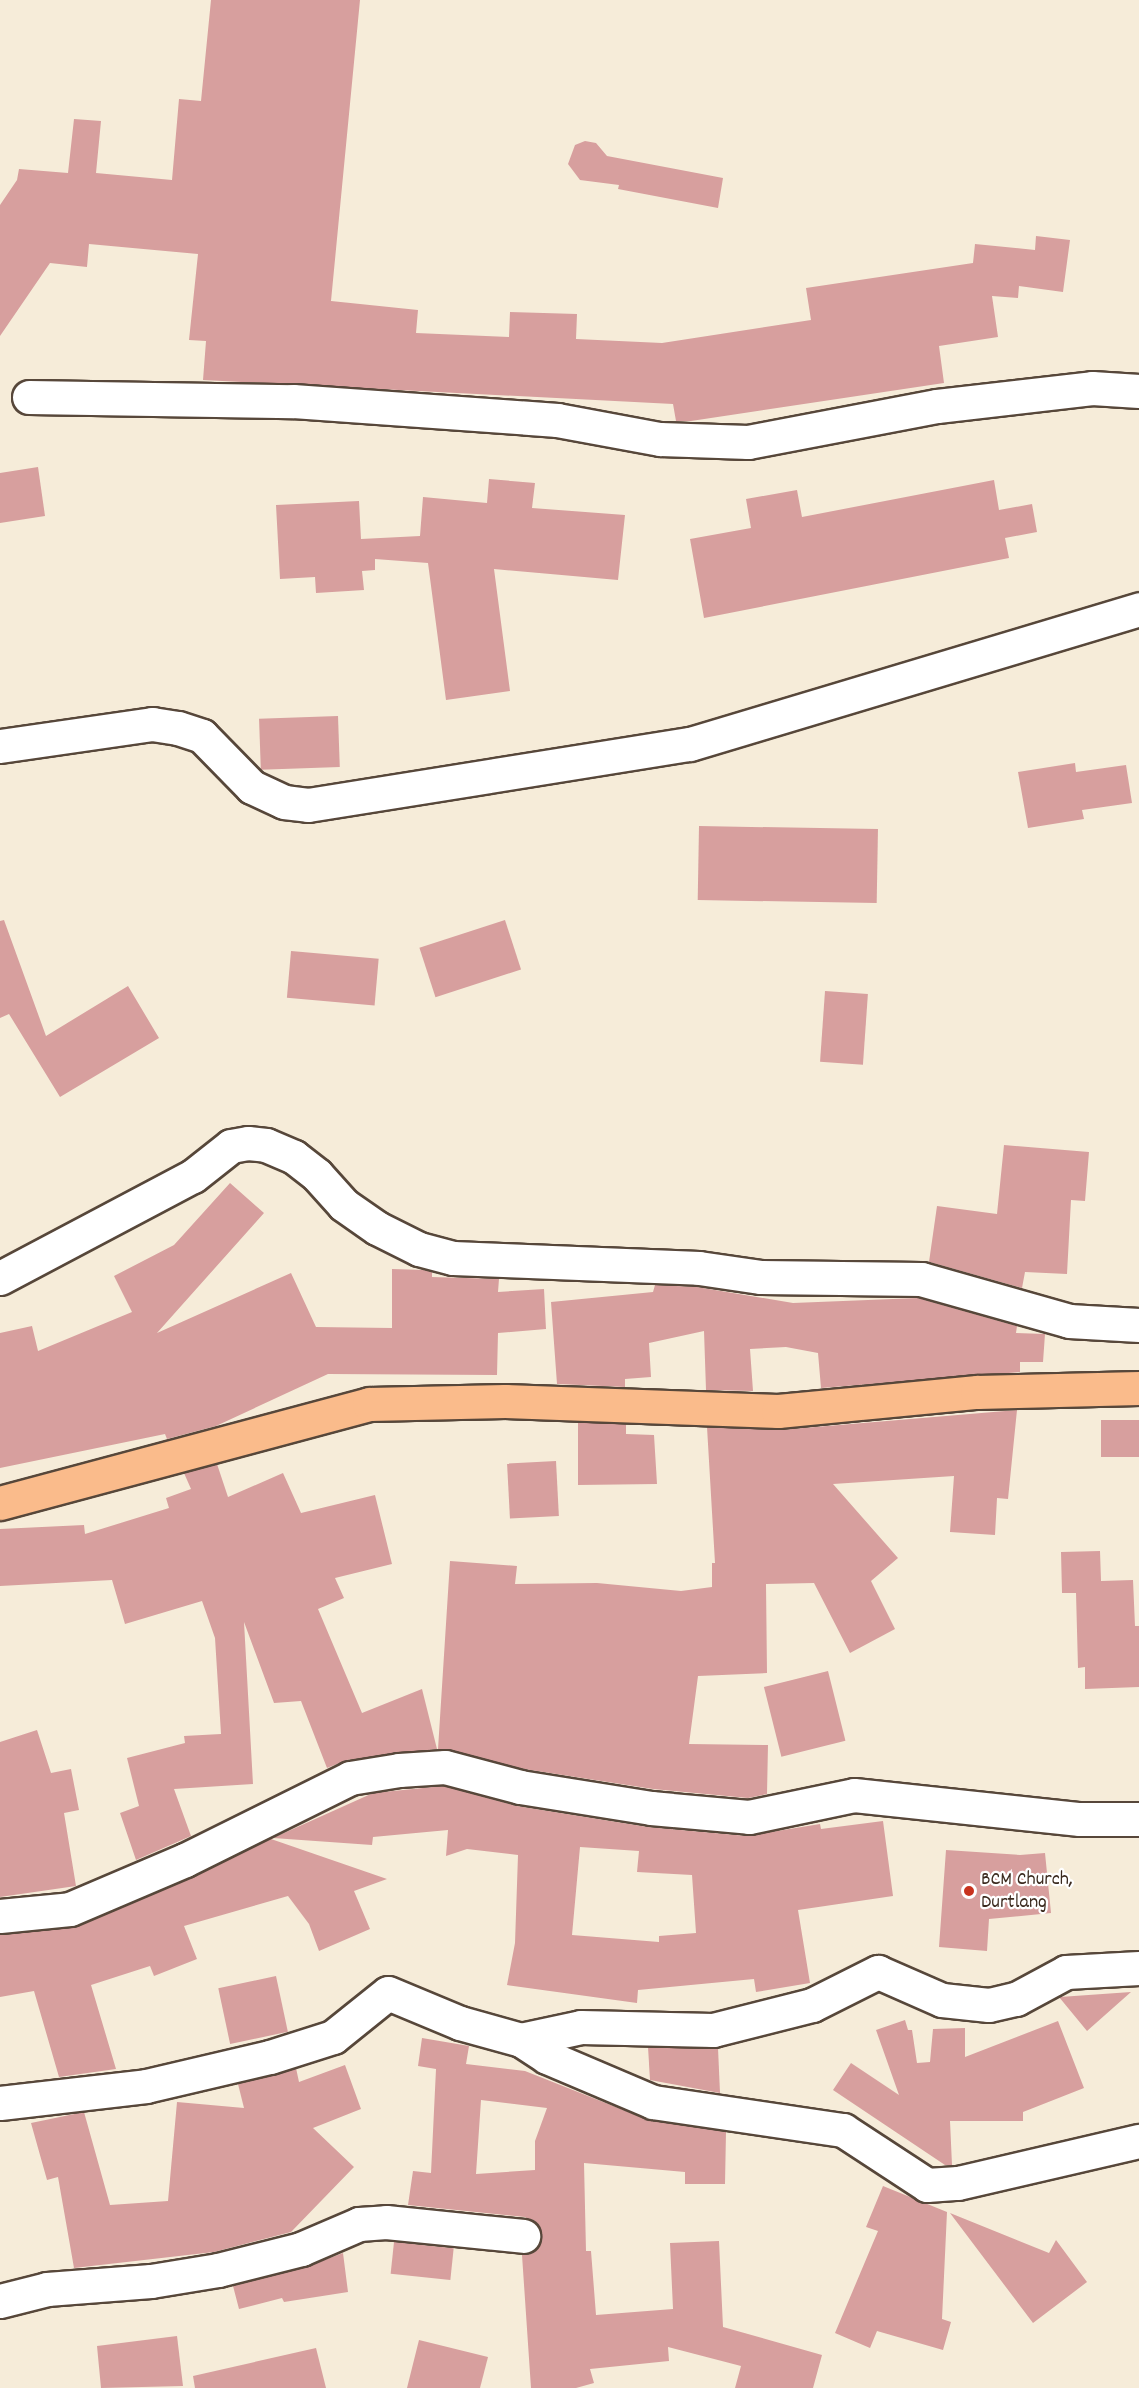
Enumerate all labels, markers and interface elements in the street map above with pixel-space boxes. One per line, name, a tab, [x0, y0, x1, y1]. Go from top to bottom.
place label: BCM Church, Durtlang	[981, 1868, 1073, 1915]
marker: BCM Church, Durtlang	[962, 1884, 976, 1898]

